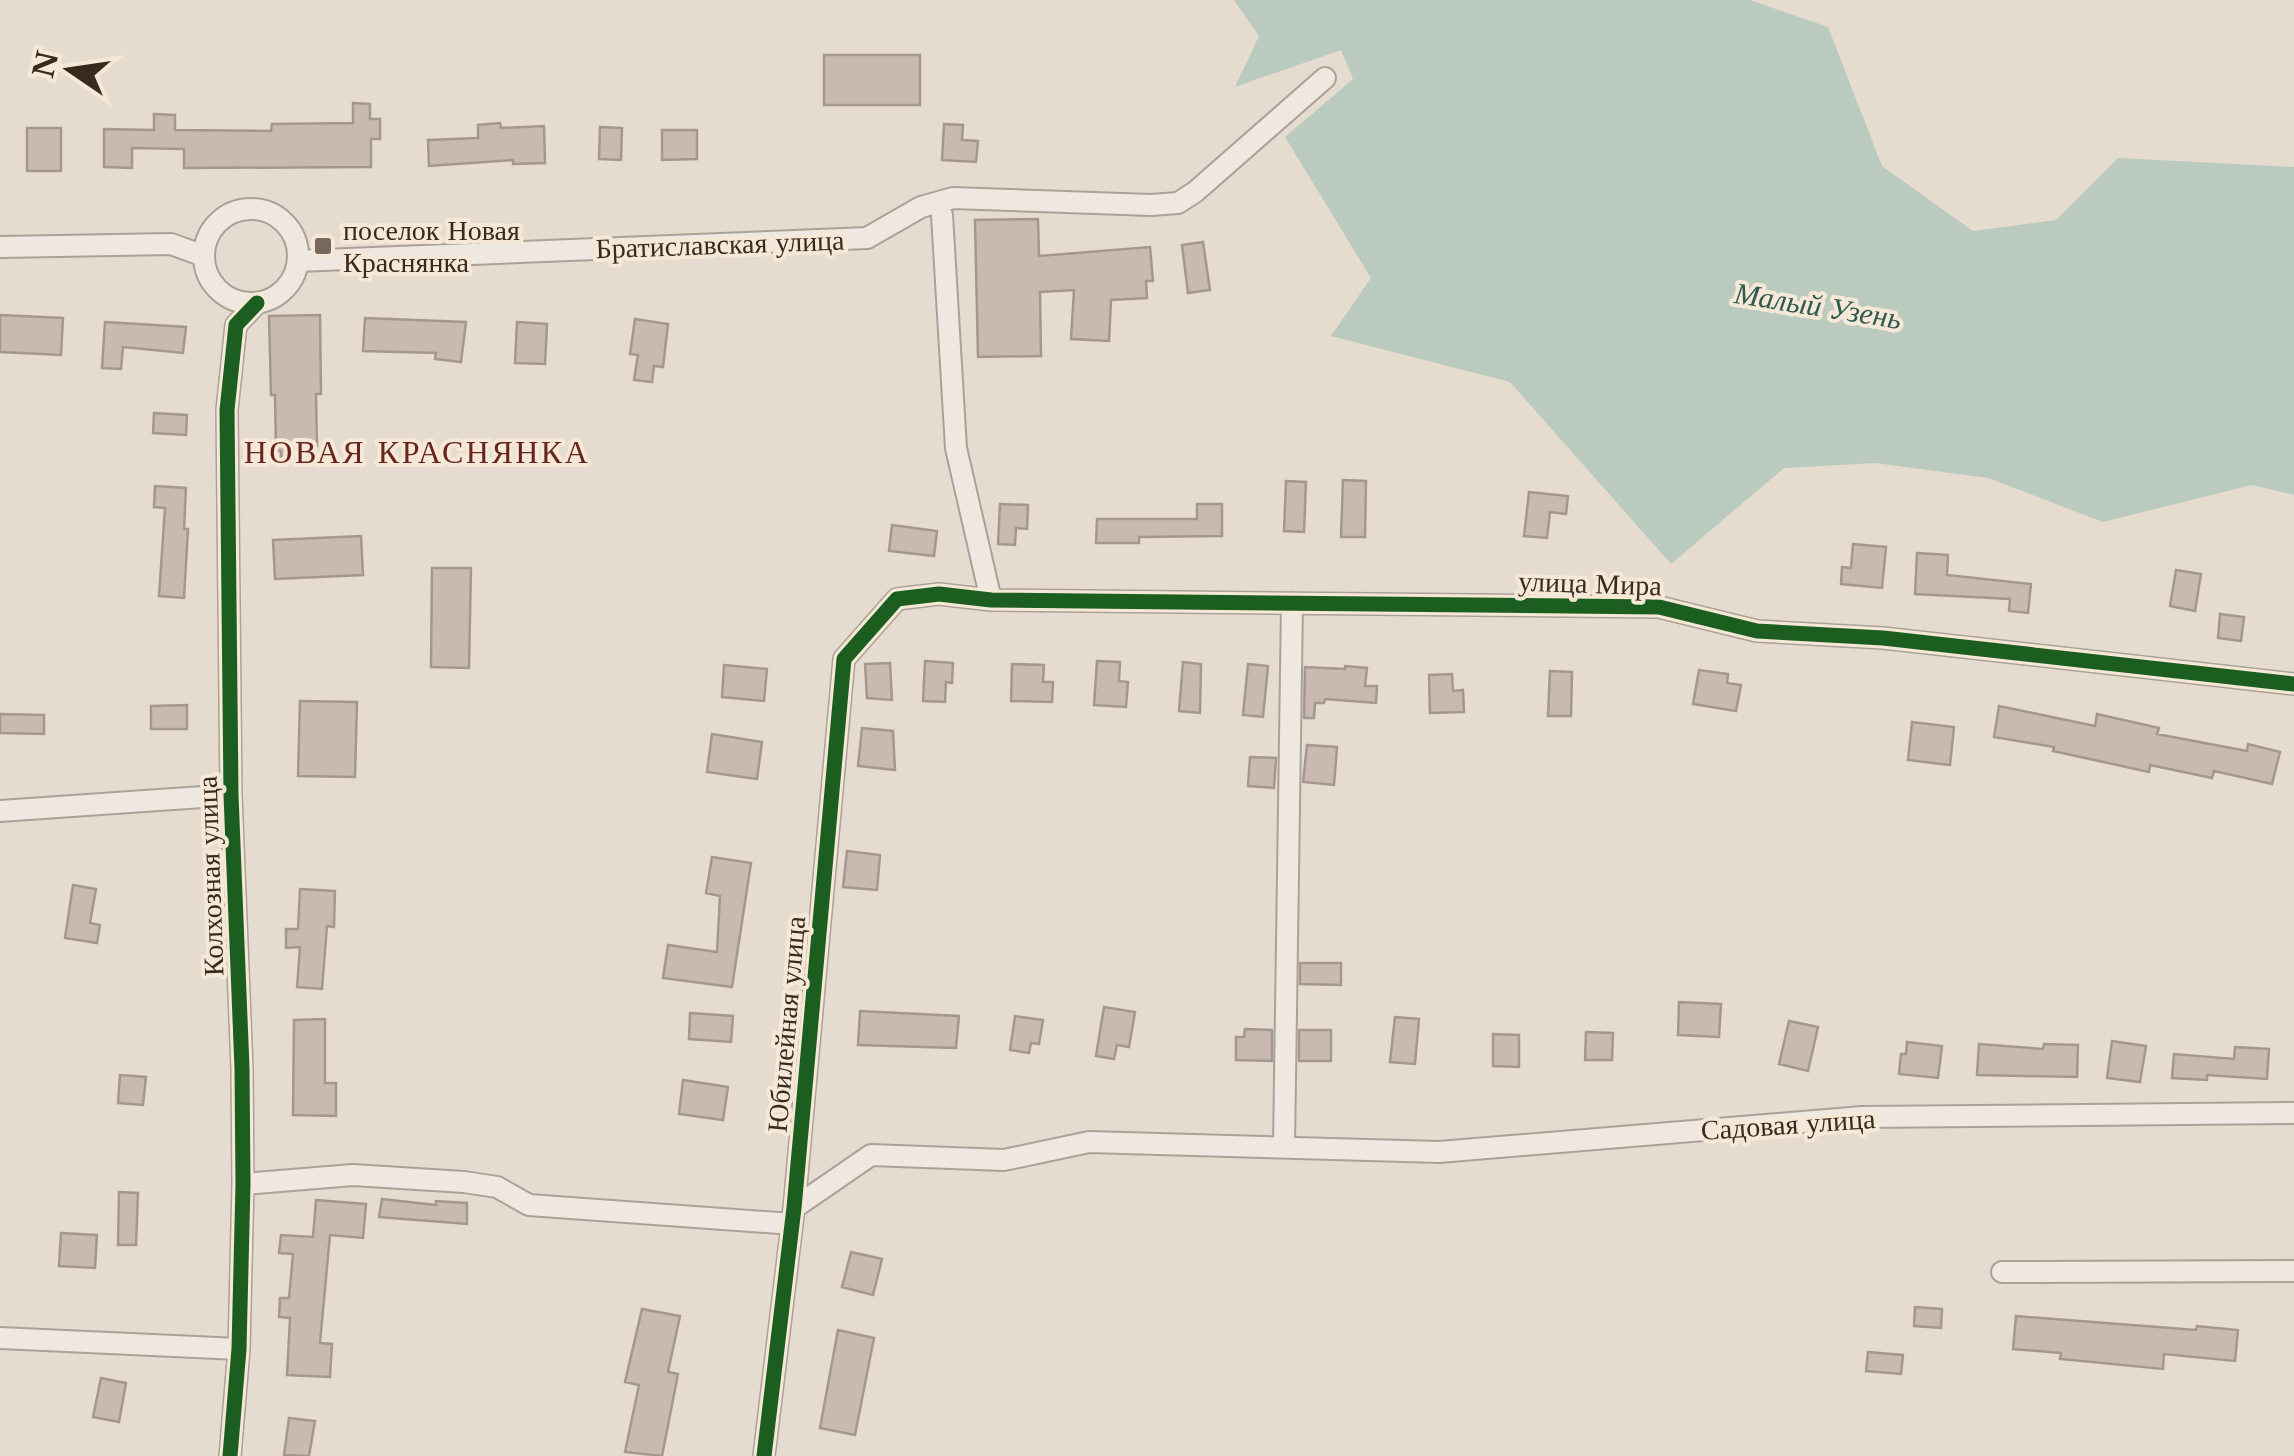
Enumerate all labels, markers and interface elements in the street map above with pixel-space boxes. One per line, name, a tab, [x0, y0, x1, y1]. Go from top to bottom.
north arrow	[20, 20, 120, 120]
text: N	[26, 48, 66, 81]
place label: поселок Новая Краснянка	[343, 213, 520, 280]
street label: Братиславская улица	[595, 223, 846, 266]
marker: поселок Новая Краснянка	[312, 235, 334, 257]
water label: Малый Узень	[1731, 274, 1904, 337]
district label: НОВАЯ КРАСНЯНКА	[244, 432, 590, 472]
street label: улица Мира	[1518, 564, 1663, 604]
street label: Колхозная улица	[189, 775, 231, 977]
street label: Юбилейная улица	[760, 914, 813, 1134]
street label: Садовая улица	[1700, 1101, 1877, 1148]

